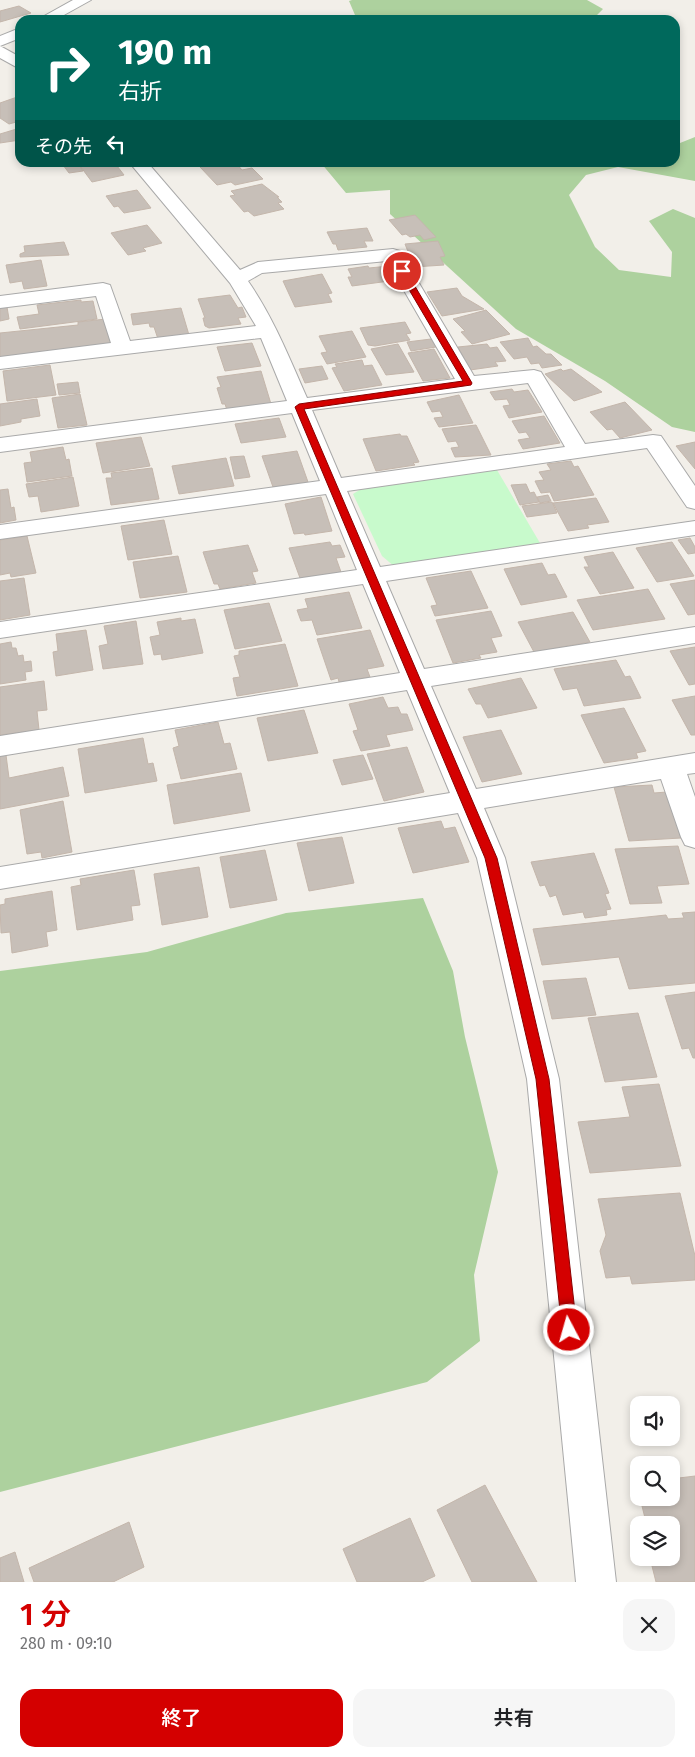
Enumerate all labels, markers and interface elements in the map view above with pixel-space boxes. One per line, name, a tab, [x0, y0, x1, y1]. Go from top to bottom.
text: 190 m	[118, 31, 212, 73]
icon: right	[35, 35, 100, 100]
text: 右折	[118, 78, 162, 105]
icon: left	[102, 130, 130, 158]
text: その先	[35, 135, 92, 158]
pin	[381, 250, 423, 292]
icon: arrive	[388, 257, 416, 285]
position arrow	[542, 1303, 594, 1355]
map controls	[630, 1396, 680, 1566]
button: sound	[630, 1396, 680, 1446]
button: search	[630, 1456, 680, 1506]
button: layers	[630, 1516, 680, 1566]
text: 1 分	[20, 1597, 71, 1633]
button: close	[623, 1599, 675, 1651]
text: 280 m · 09:10	[20, 1634, 112, 1653]
button: 終了	[20, 1689, 343, 1747]
button: 共有	[353, 1689, 675, 1747]

